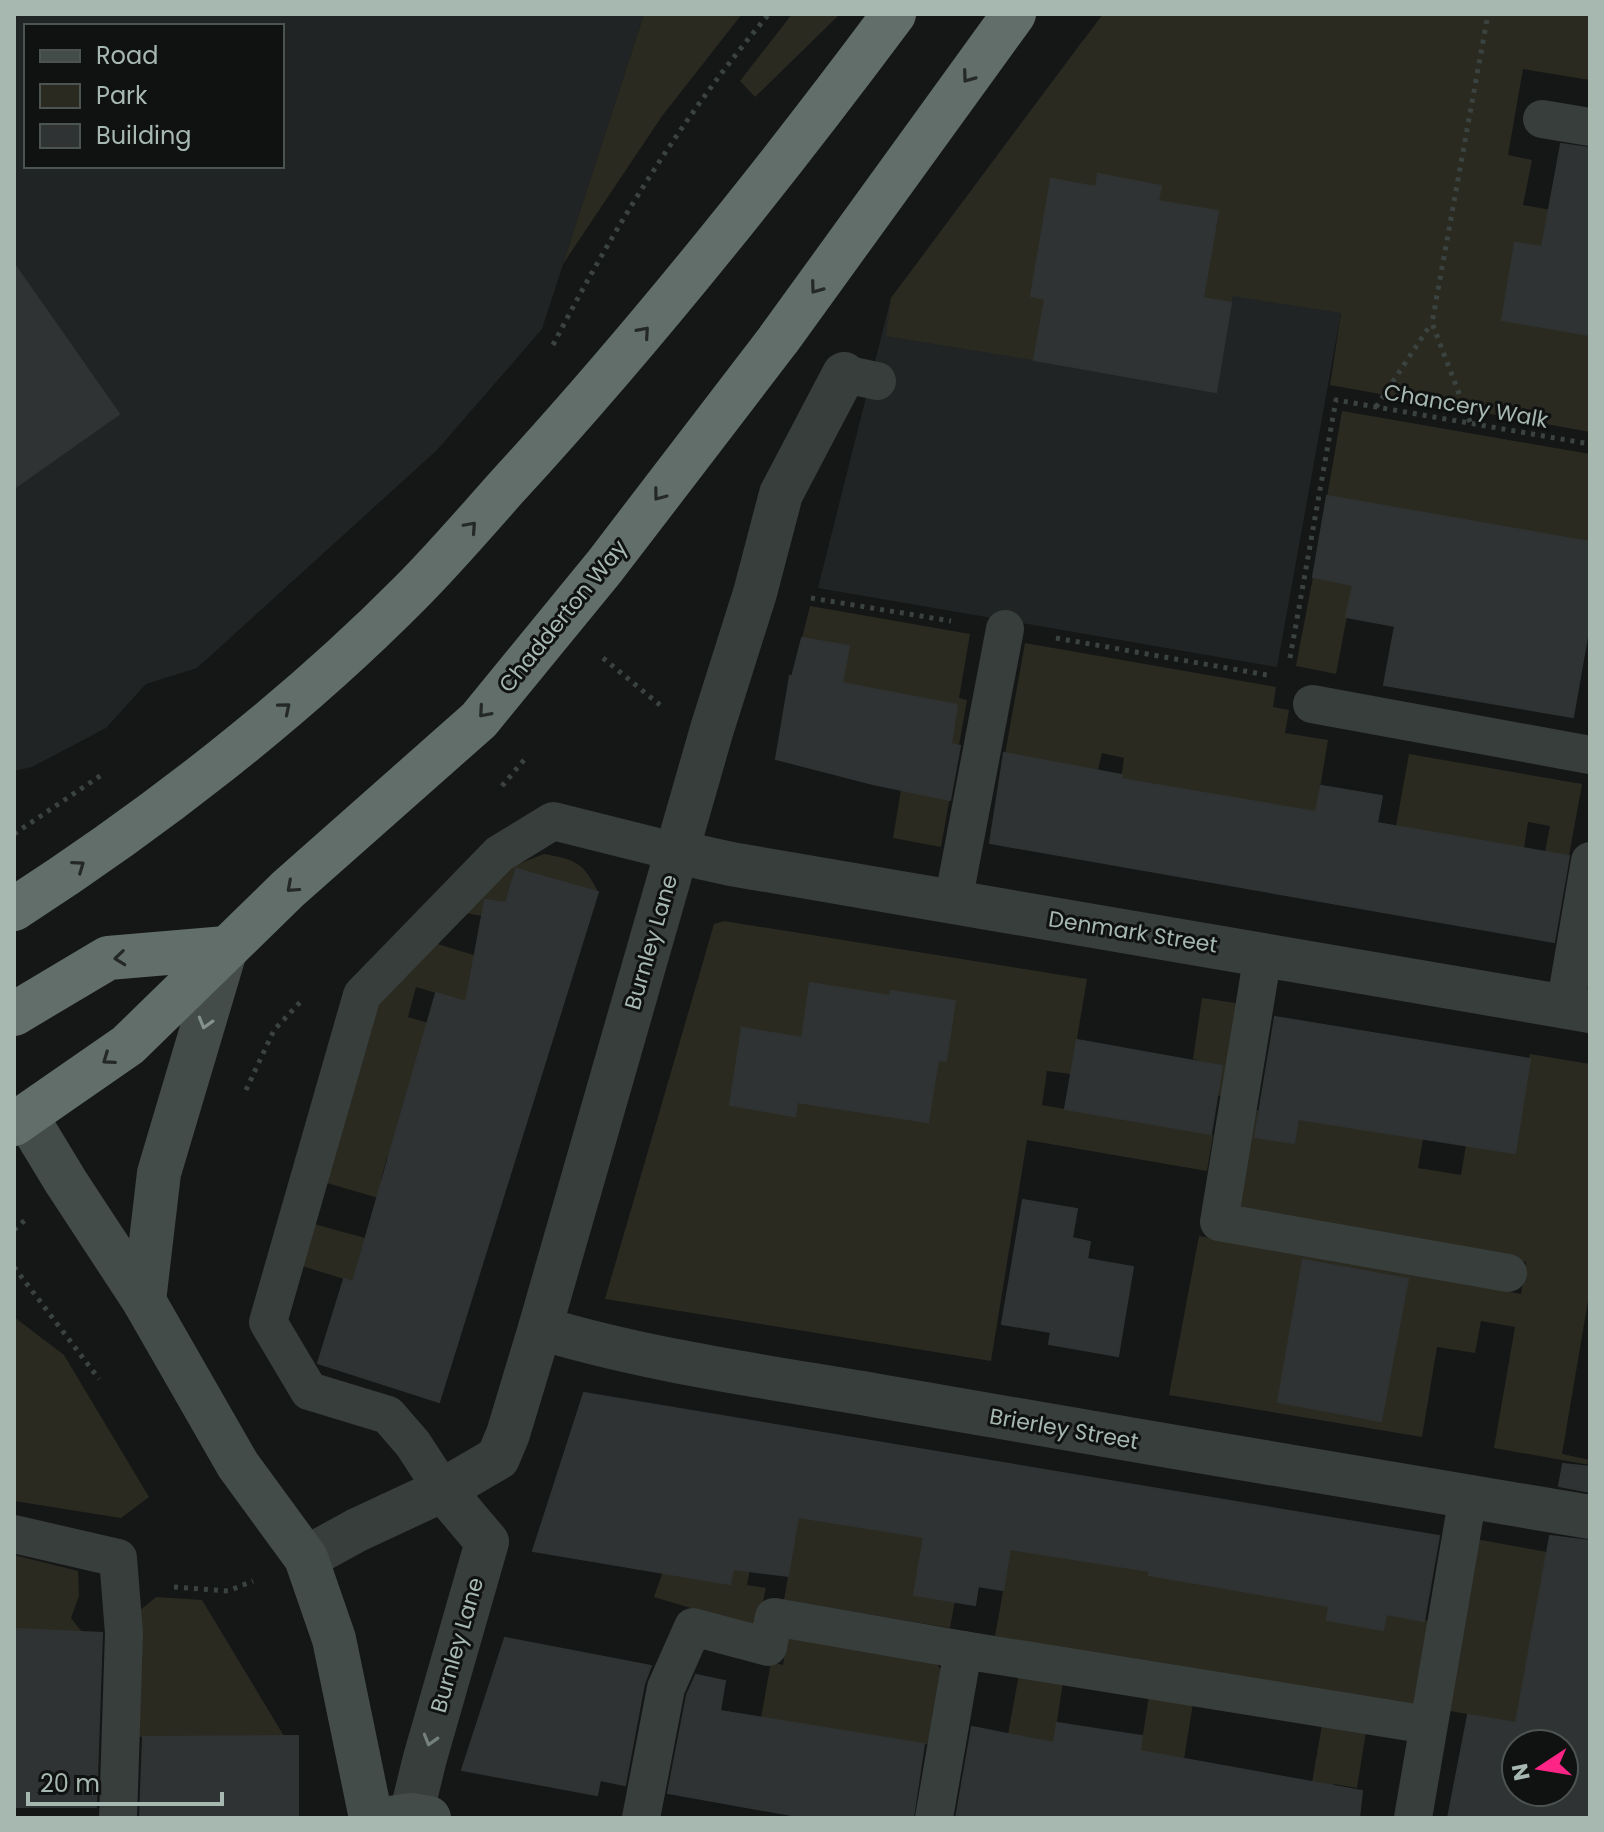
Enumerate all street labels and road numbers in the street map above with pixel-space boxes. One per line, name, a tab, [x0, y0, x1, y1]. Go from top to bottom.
street label: Chancery Walk	[1381, 376, 1551, 436]
street label: Chadderton Way	[492, 533, 635, 699]
street label: Burnley Lane	[617, 871, 685, 1013]
street label: Denmark Street	[1046, 903, 1220, 961]
street label: Brierley Street	[987, 1401, 1141, 1457]
street label: Burnley Lane	[423, 1574, 491, 1716]

